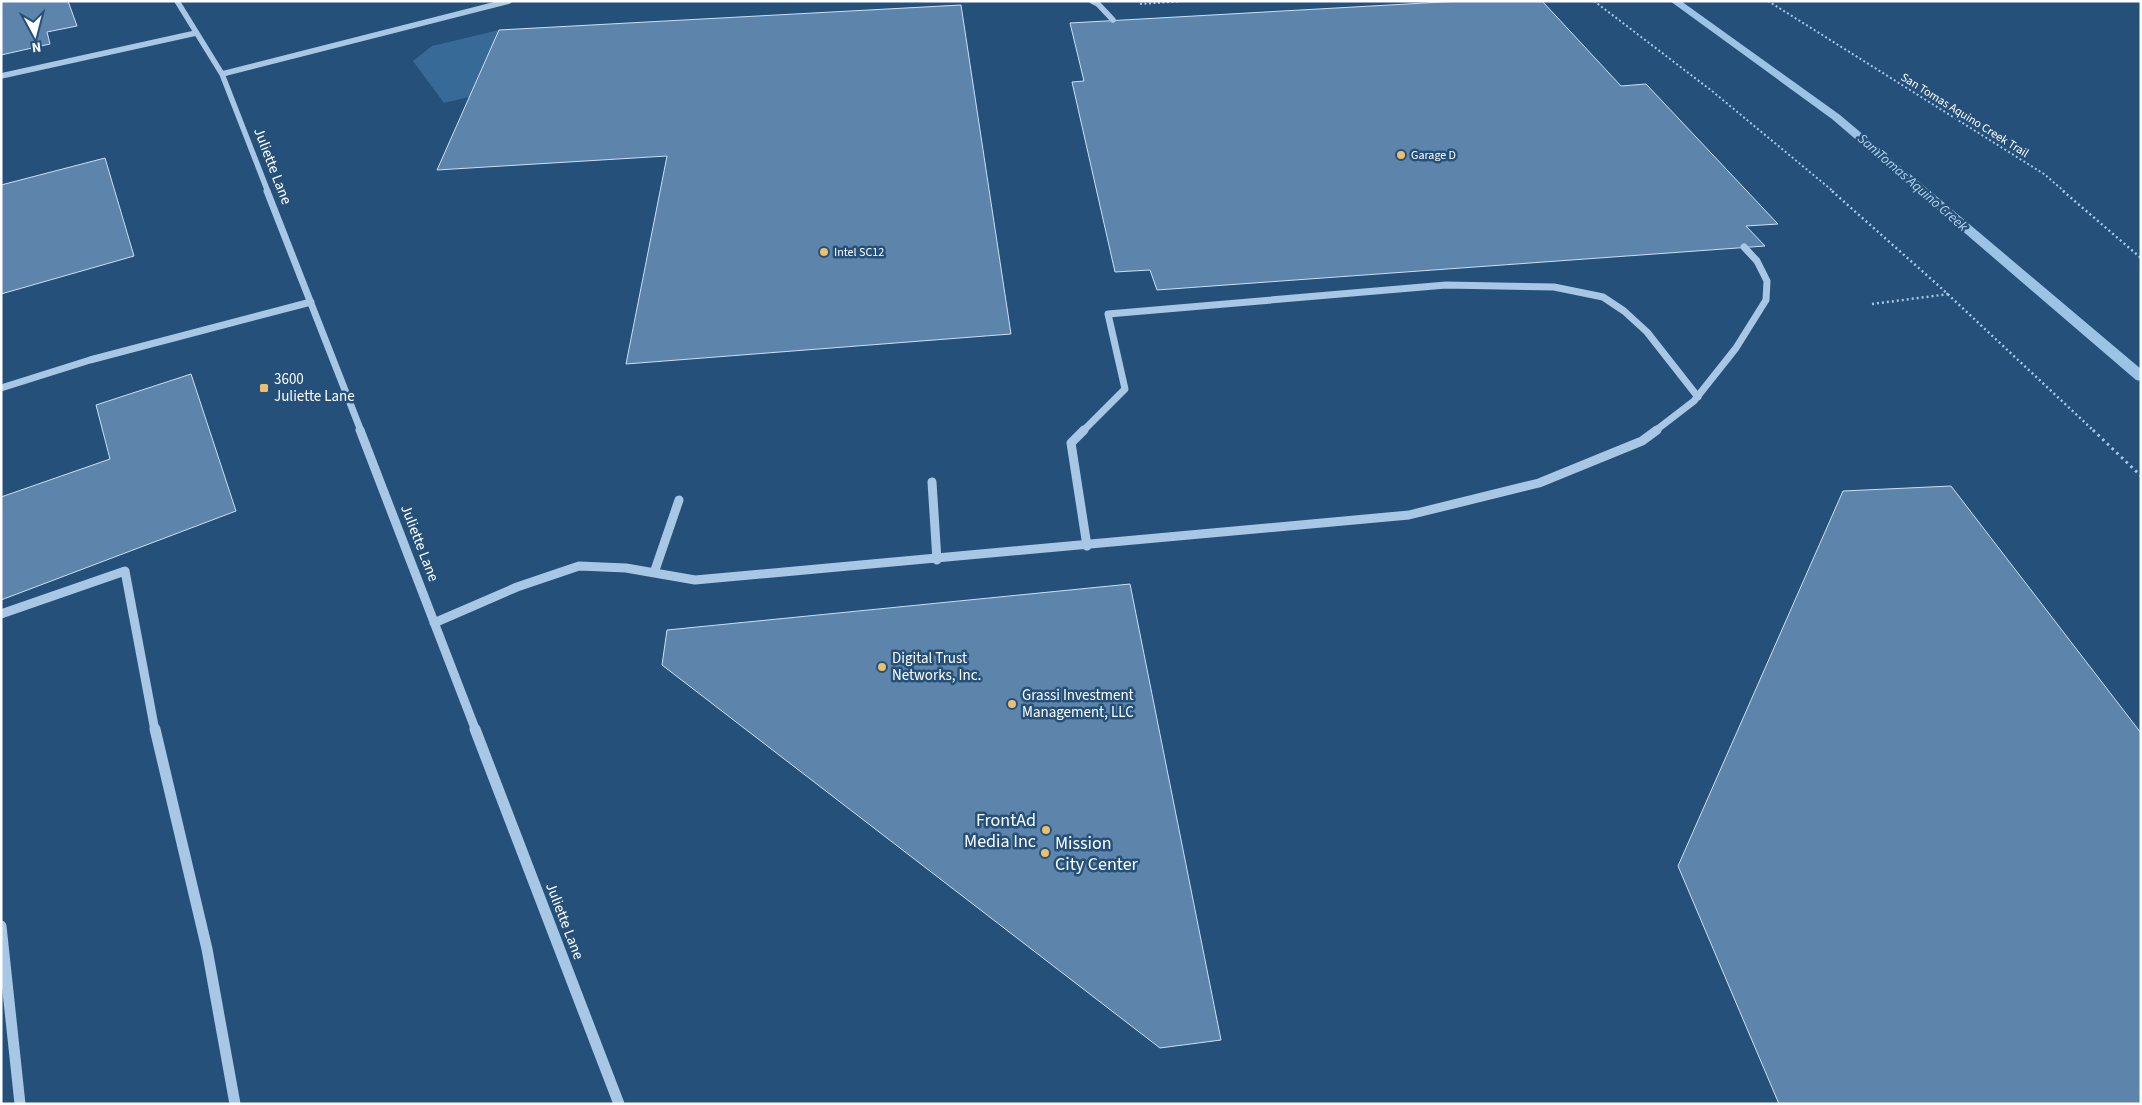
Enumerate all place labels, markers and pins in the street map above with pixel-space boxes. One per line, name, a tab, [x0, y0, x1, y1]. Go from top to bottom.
place label: Garage D	[1411, 147, 1456, 164]
marker: Garage D	[1395, 149, 1407, 161]
place label: Intel SC12	[834, 244, 884, 261]
marker: Intel SC12	[818, 246, 830, 258]
place label: 3600 Juliette Lane	[274, 369, 355, 407]
marker: 3600 Juliette Lane	[258, 382, 270, 394]
place label: Digital Trust Networks, Inc.	[892, 648, 981, 686]
marker: Digital Trust Networks, Inc.	[876, 661, 888, 673]
place label: Grassi Investment Management, LLC	[1022, 685, 1134, 723]
marker: Grassi Investment Management, LLC	[1006, 698, 1018, 710]
place label: FrontAd Media Inc	[964, 808, 1036, 854]
marker: FrontAd Media Inc	[1040, 824, 1052, 836]
place label: Mission City Center	[1055, 831, 1139, 877]
marker: Mission City Center	[1039, 847, 1051, 859]

